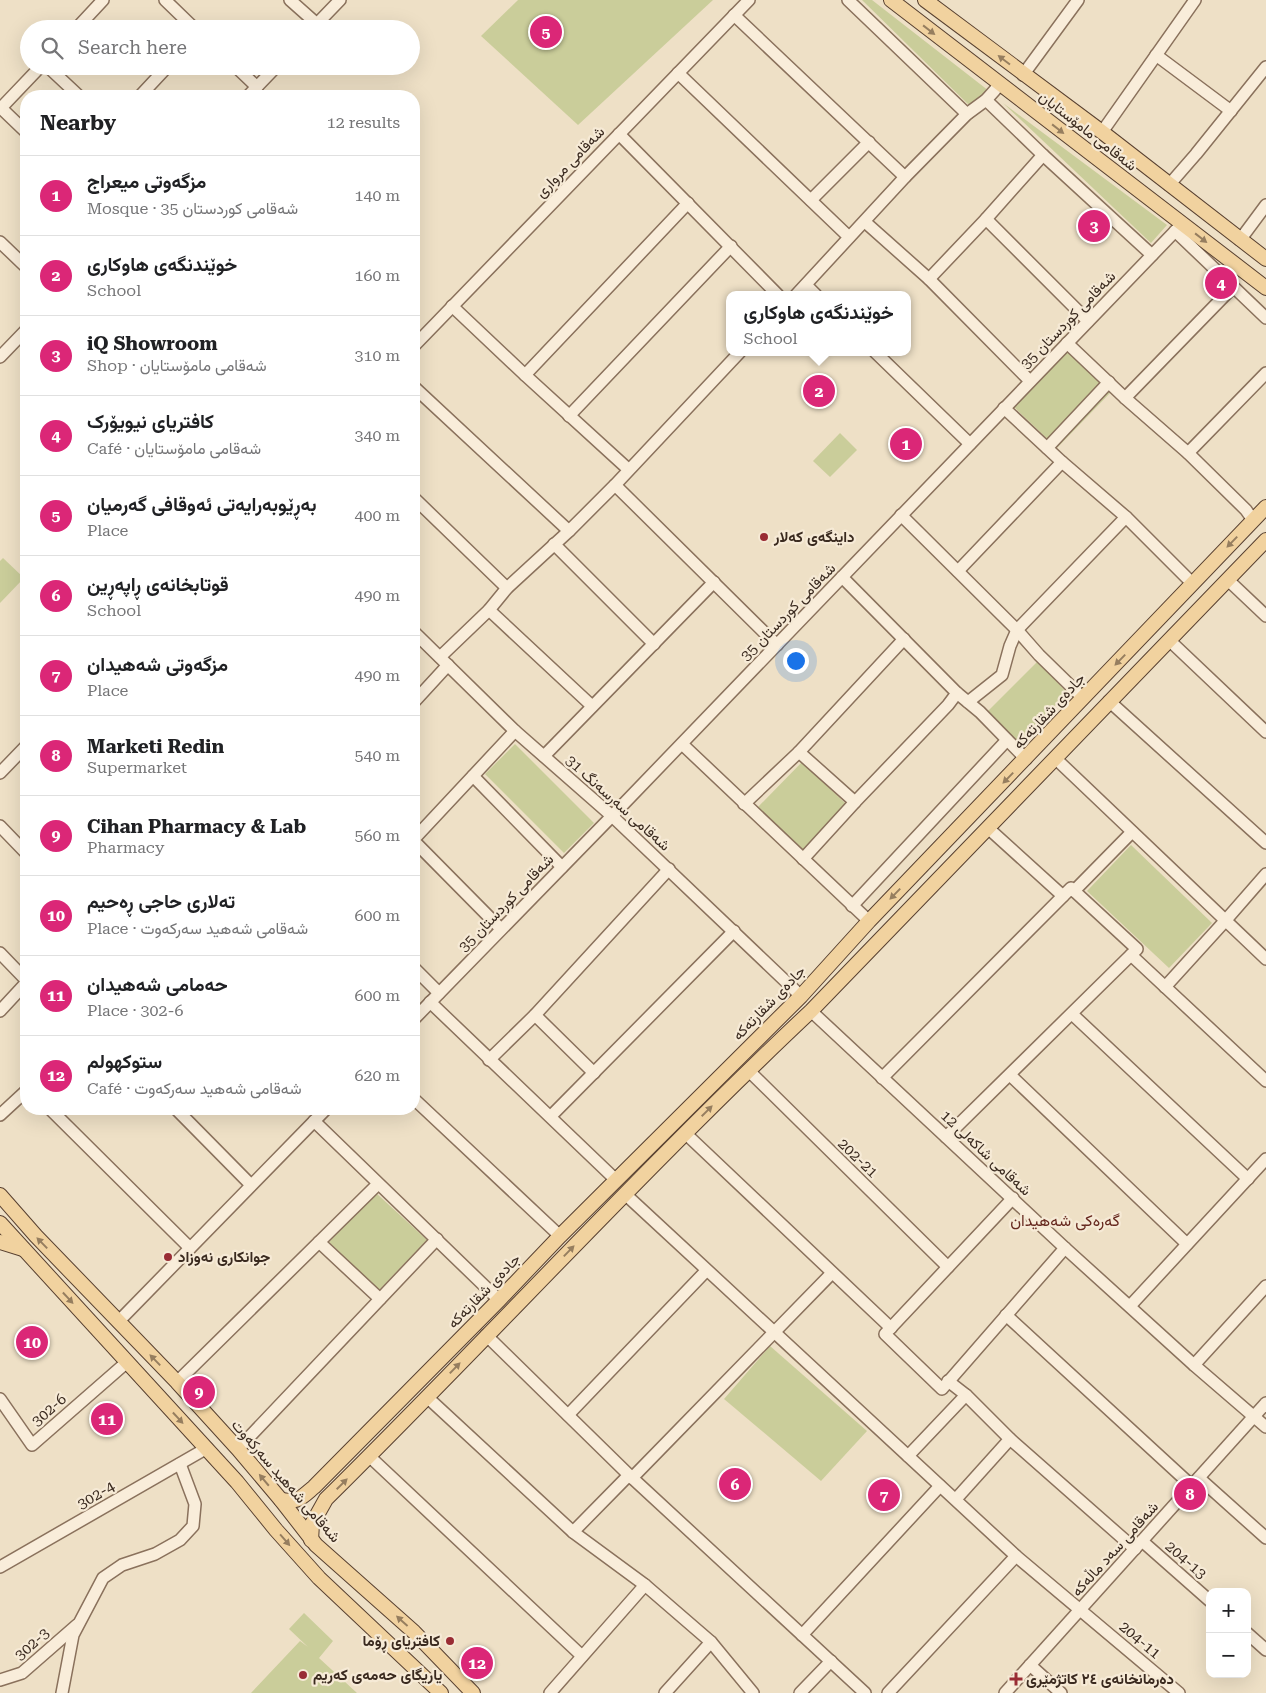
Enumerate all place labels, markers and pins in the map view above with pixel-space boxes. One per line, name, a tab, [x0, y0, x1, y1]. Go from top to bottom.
pin: 5	[530, 13, 562, 51]
pin: 3	[1078, 207, 1110, 245]
pin: 4	[1205, 264, 1237, 302]
pin: 2	[803, 372, 835, 410]
pin: 1	[890, 425, 922, 463]
place label: داینگەی کەلار	[773, 528, 855, 546]
marker: داینگەی کەلار	[758, 531, 770, 543]
place label: جوانکاری نەوزاد	[178, 1248, 270, 1266]
marker: جوانکاری نەوزاد	[162, 1251, 174, 1263]
pin: 10	[16, 1323, 48, 1361]
pin: 9	[183, 1373, 215, 1411]
pin: 11	[91, 1400, 123, 1438]
pin: 6	[719, 1465, 751, 1503]
pin: 8	[1174, 1475, 1206, 1513]
pin: 7	[868, 1476, 900, 1514]
place label: کافتریای ڕۆما	[363, 1632, 440, 1653]
marker: کافتریای ڕۆما	[444, 1635, 456, 1647]
pin: 12	[461, 1644, 493, 1682]
place label: یاریگای ‌حەمەی کەریم	[313, 1666, 442, 1685]
marker: یاریگای ‌حەمەی کەریم	[297, 1669, 309, 1681]
place label: دەرمانخانەی ٢٤ کاتژمێری	[1026, 1670, 1174, 1688]
marker: دەرمانخانەی ٢٤ کاتژمێری	[1010, 1673, 1022, 1685]

